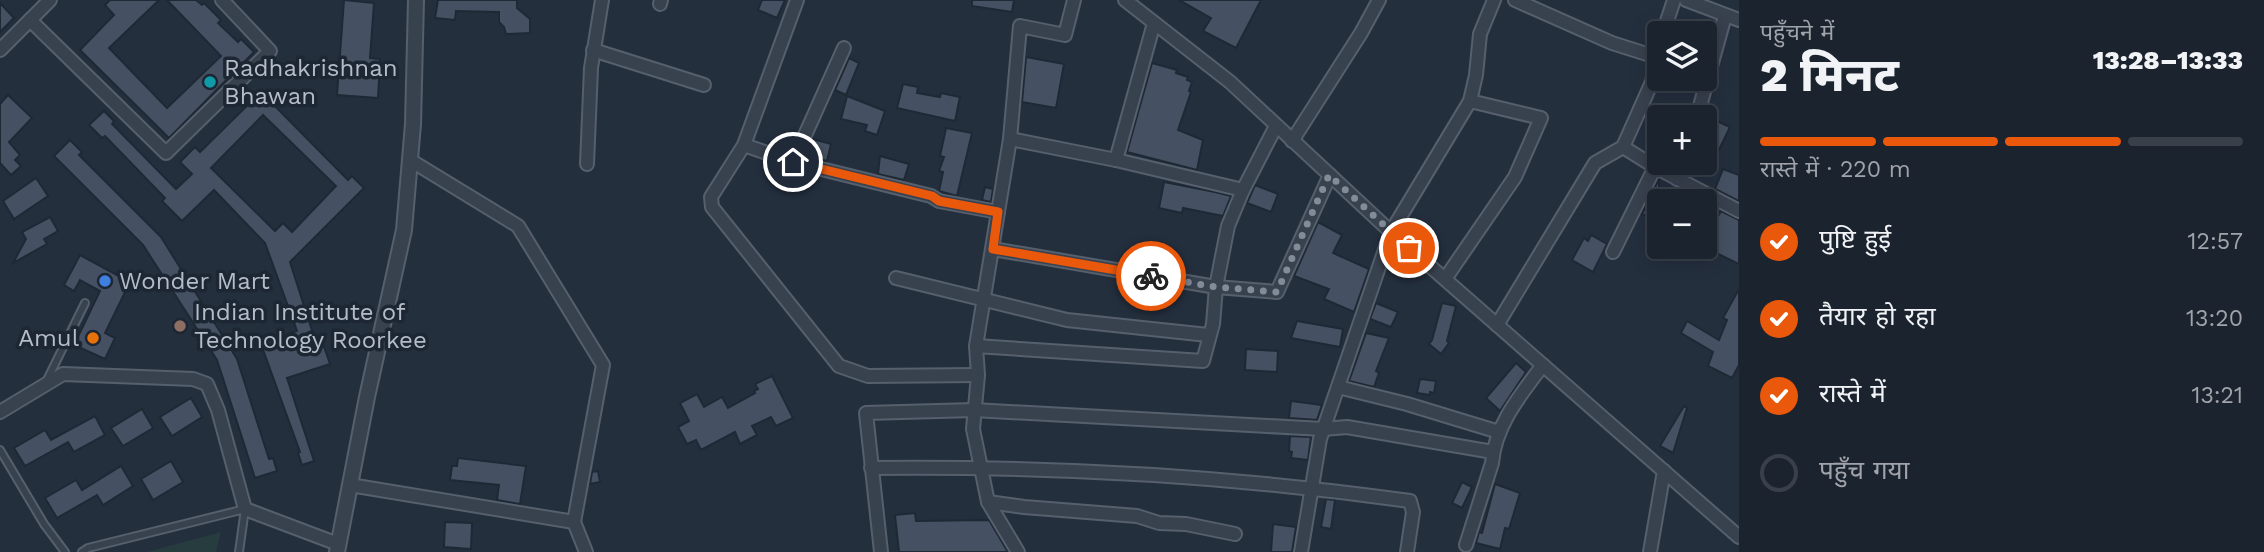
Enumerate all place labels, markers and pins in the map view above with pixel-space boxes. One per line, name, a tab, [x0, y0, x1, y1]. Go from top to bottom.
place label: Radhakrishnan Bhawan	[224, 54, 398, 110]
marker: Radhakrishnan Bhawan	[202, 74, 218, 90]
pin	[763, 132, 823, 192]
pin	[1379, 218, 1439, 278]
place label: Wonder Mart	[119, 267, 270, 295]
marker: Wonder Mart	[97, 273, 113, 289]
place label: Indian Institute of Technology Roorkee	[194, 298, 427, 354]
marker: Indian Institute of Technology Roorkee	[172, 318, 188, 334]
place label: Amul	[18, 324, 80, 352]
marker: Amul	[85, 330, 101, 346]

